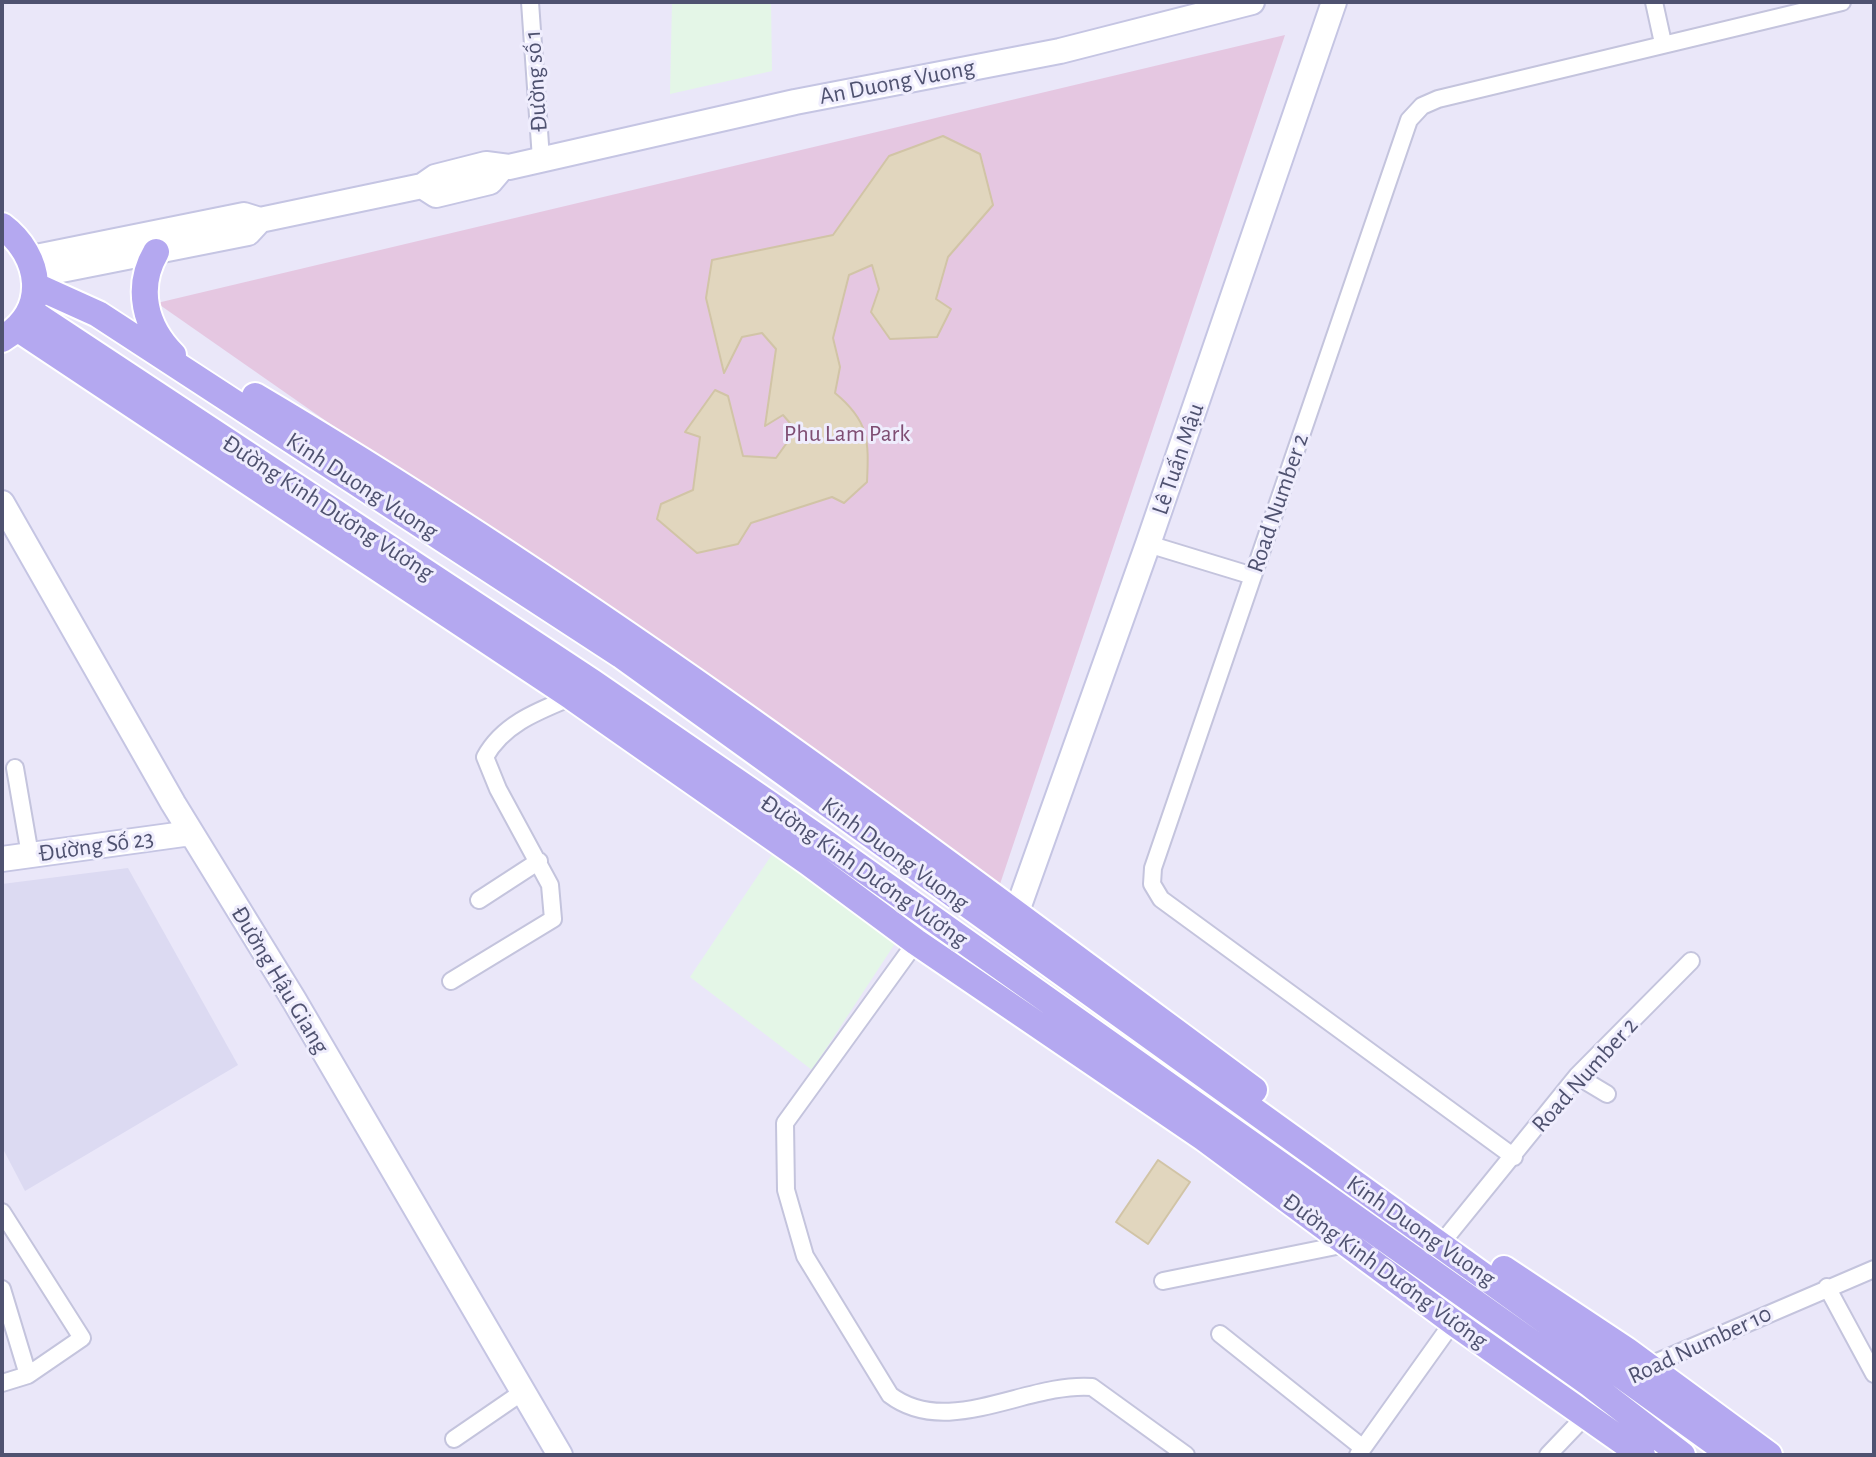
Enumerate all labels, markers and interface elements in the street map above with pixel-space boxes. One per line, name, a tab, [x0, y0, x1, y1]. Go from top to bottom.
street label: Đường số 1	[518, 29, 554, 133]
street label: An Duong Vuong	[817, 53, 977, 111]
street label: Lê Tuấn Mậu	[1145, 399, 1211, 519]
park label: Phu Lam Park	[784, 420, 910, 448]
street label: Kinh Duong Vuong	[281, 426, 443, 546]
street label: Đường Kinh Dương Vương	[217, 429, 439, 587]
street label: Road Number 2	[1241, 430, 1315, 576]
street label: Đường Kinh Dương Vương	[755, 788, 973, 954]
street label: Kinh Duong Vuong	[816, 791, 974, 917]
street label: Đường Số 23	[37, 824, 155, 868]
street label: Đường Hậu Giang	[225, 901, 335, 1059]
street label: Road Number 2	[1526, 1011, 1644, 1139]
street label: Kinh Duong Vuong	[1341, 1169, 1501, 1293]
street label: Đường Kinh Dương Vương	[1277, 1187, 1493, 1355]
street label: Road Number 10	[1624, 1299, 1776, 1391]

